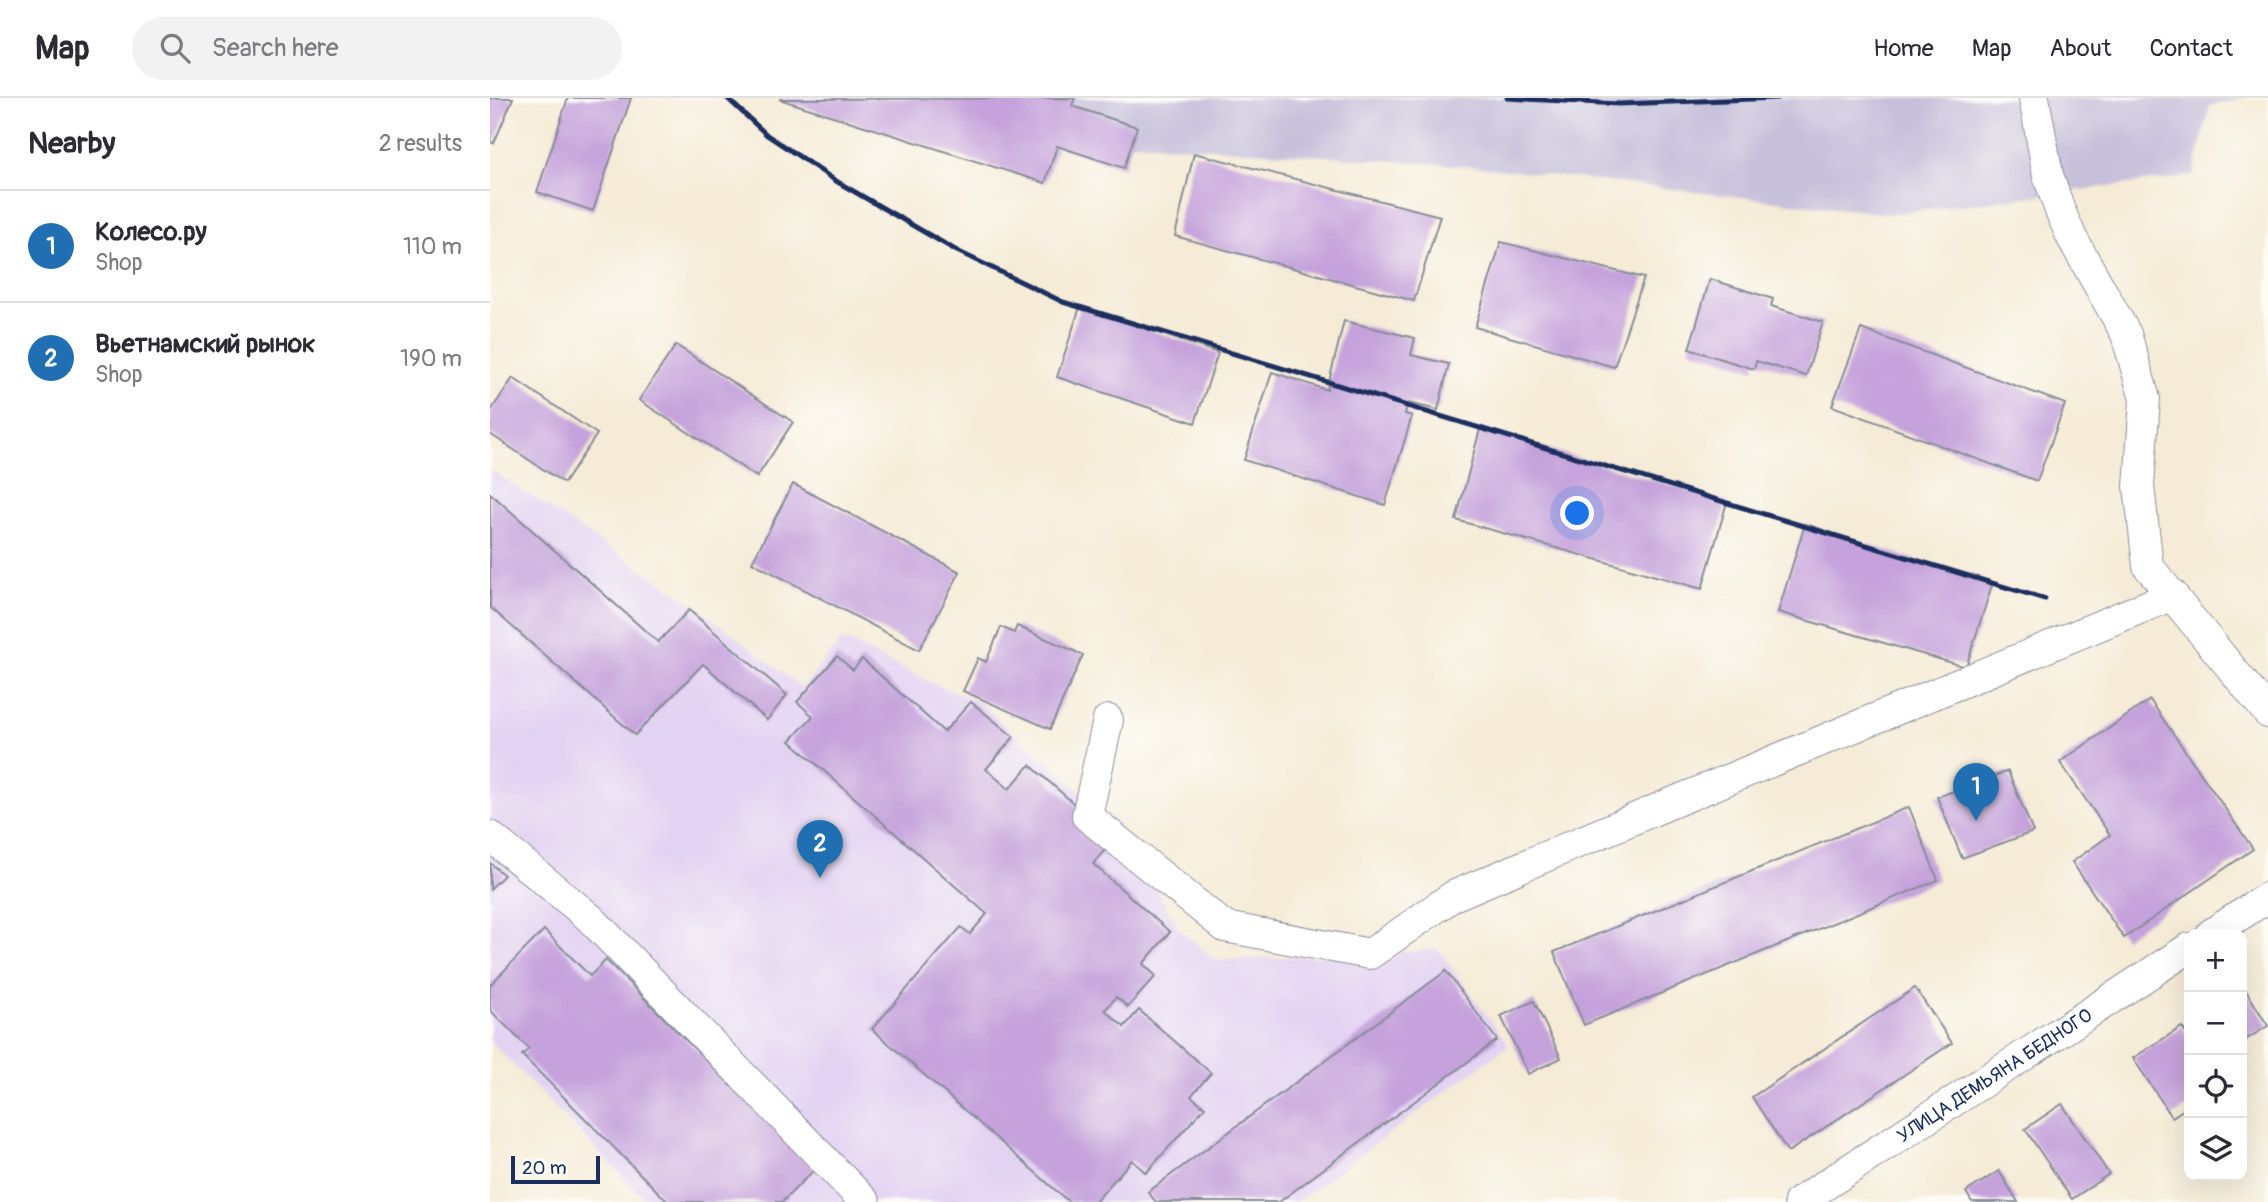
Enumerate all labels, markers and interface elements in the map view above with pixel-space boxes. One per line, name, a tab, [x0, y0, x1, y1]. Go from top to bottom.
search box	[132, 17, 622, 80]
text: Map	[35, 28, 90, 69]
icon: search	[156, 29, 194, 67]
text: Search here	[212, 32, 339, 64]
text: Home	[1873, 34, 1934, 63]
text: Map	[1972, 34, 2012, 63]
text: About	[2050, 34, 2112, 63]
text: Contact	[2150, 34, 2233, 63]
text: Nearby	[28, 125, 115, 162]
text: 2 results	[379, 129, 462, 158]
text: Колесо.ру	[95, 216, 207, 248]
text: 1	[47, 232, 56, 261]
text: 110 m	[403, 232, 462, 261]
text: Shop	[95, 248, 143, 277]
text: Вьетнамский рынок	[95, 328, 315, 360]
text: 2	[45, 344, 57, 373]
text: 190 m	[400, 344, 462, 373]
text: Shop	[95, 360, 143, 389]
your location	[1560, 496, 1594, 530]
pin: 1	[1953, 763, 1999, 821]
pin: 2	[797, 820, 843, 878]
map controls	[2184, 929, 2247, 1181]
button: +	[2184, 929, 2247, 992]
button: −	[2184, 992, 2247, 1055]
street label: УЛИЦА ДЕМЬЯНА БЕДНОГО	[1893, 1003, 2097, 1148]
button: locate	[2184, 1055, 2247, 1118]
button: layers	[2184, 1118, 2247, 1181]
scale bar	[511, 1153, 600, 1185]
text: 20 m	[522, 1156, 567, 1180]

